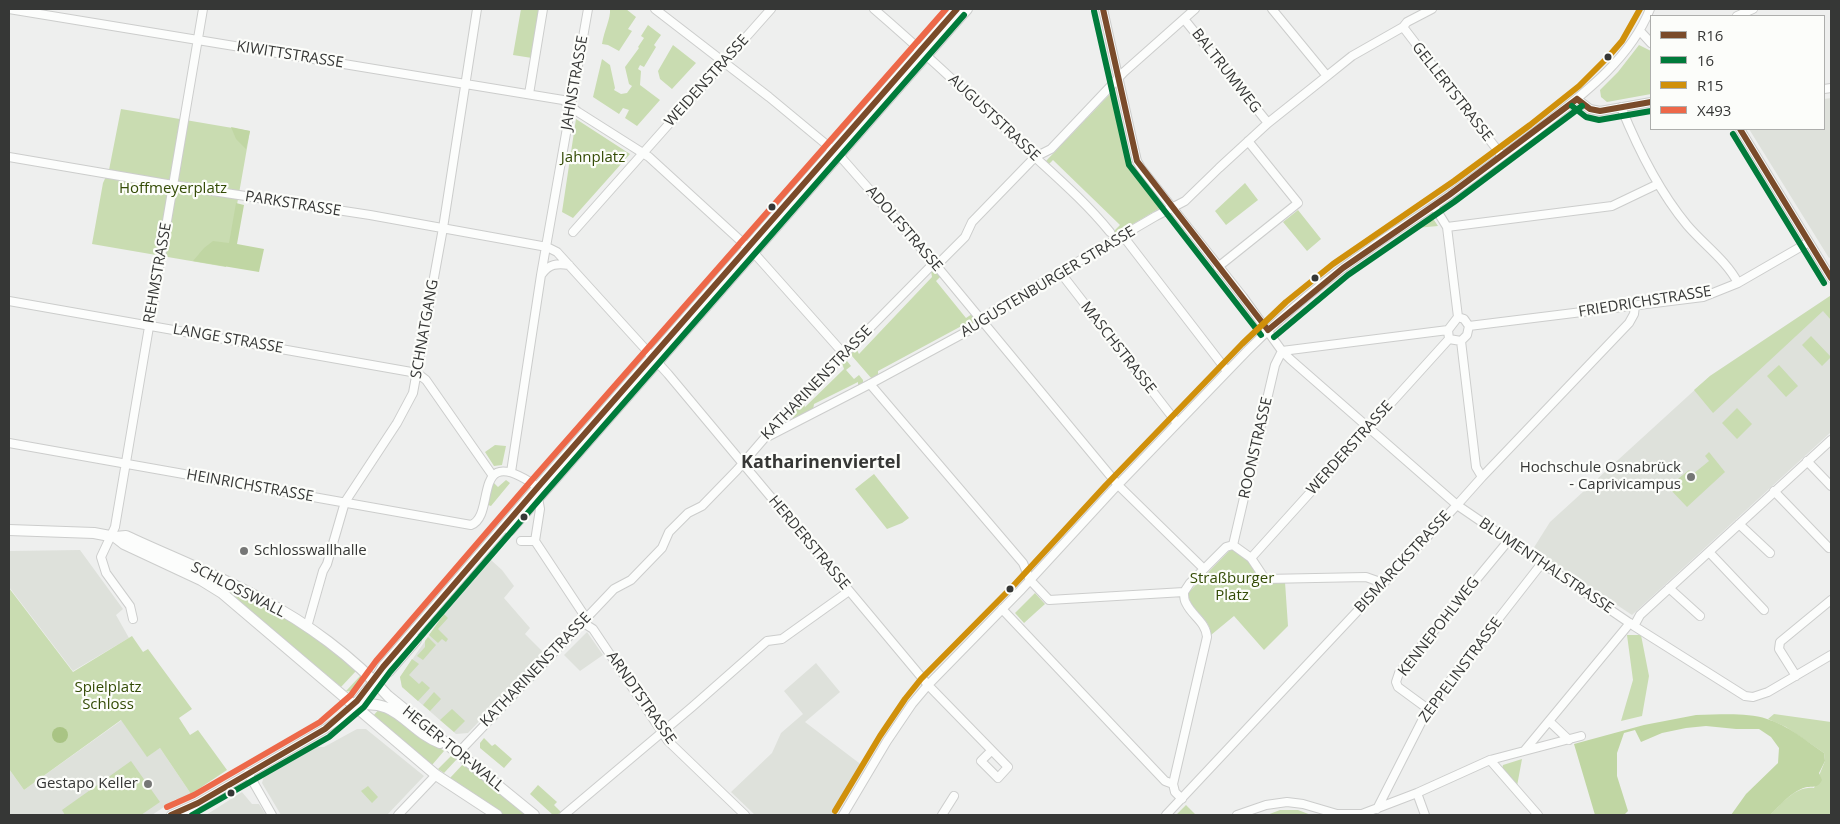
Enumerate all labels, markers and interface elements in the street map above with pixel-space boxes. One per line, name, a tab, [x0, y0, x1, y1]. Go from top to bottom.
legend	[1650, 15, 1825, 130]
street label: BALTRUMWEG	[1187, 25, 1265, 117]
text: R16	[1697, 25, 1723, 45]
street label: WEIDENSTRASSE	[661, 32, 753, 130]
street label: JAHNSTRASSE	[558, 34, 592, 132]
street label: KIWITTSTRASSE	[235, 38, 345, 72]
street label: GELLERTSTRASSE	[1408, 39, 1496, 145]
text: 16	[1697, 50, 1714, 70]
unlabelled marker	[1603, 52, 1613, 62]
street label: AUGUSTSTRASSE	[944, 71, 1044, 165]
text: R15	[1697, 75, 1723, 95]
text: X493	[1697, 100, 1731, 120]
park label: Jahnplatz	[561, 149, 625, 167]
park label: Hoffmeyerplatz	[119, 180, 227, 198]
street label: ADOLFSTRASSE	[862, 182, 946, 276]
street label: PARKSTRASSE	[244, 188, 342, 220]
unlabelled marker	[767, 202, 777, 212]
street label: REHMSTRASSE	[140, 221, 176, 325]
street label: AUGUSTENBURGER STRASSE	[957, 223, 1139, 341]
unlabelled marker	[1310, 273, 1320, 283]
street label: SCHNATGANG	[407, 278, 443, 380]
street label: FRIEDRICHSTRASSE	[1577, 283, 1713, 321]
street label: MASCHSTRASSE	[1077, 298, 1159, 398]
street label: LANGE STRASSE	[171, 320, 285, 358]
street label: KATHARINENSTRASSE	[758, 322, 876, 444]
street label: ROONSTRASSE	[1236, 395, 1276, 501]
street label: WERDERSTRASSE	[1303, 397, 1397, 499]
district label: Katharinenviertel	[741, 452, 901, 474]
place label: Hochschule Osnabrück - Caprivicampus	[1520, 459, 1681, 494]
street label: HEINRICHSTRASSE	[185, 466, 315, 506]
marker: Hochschule Osnabrück - Caprivicampus	[1685, 471, 1697, 483]
street label: HERDERSTRASSE	[764, 492, 854, 594]
street label: BISMARCKSTRASSE	[1351, 507, 1455, 617]
unlabelled marker	[519, 512, 529, 522]
street label: BLUMENTHALSTRASSE	[1475, 514, 1617, 618]
place label: Schlosswallhalle	[254, 542, 367, 560]
marker: Schlosswallhalle	[238, 545, 250, 557]
street label: SCHLOSSWALL	[188, 558, 288, 622]
park label: Straßburger Platz	[1190, 570, 1274, 605]
street label: KENNEPOHLWEG	[1395, 574, 1483, 680]
unlabelled marker	[1005, 584, 1015, 594]
street label: KATHARINENSTRASSE	[477, 609, 595, 731]
street label: ZEPPELINSTRASSE	[1416, 614, 1506, 726]
street label: ARNDTSTRASSE	[602, 648, 680, 748]
park label: Spielplatz Schloss	[74, 679, 142, 714]
street label: HEGER-TOR-WALL	[398, 702, 508, 796]
place label: Gestapo Keller	[36, 775, 138, 793]
marker: Gestapo Keller	[142, 778, 154, 790]
unlabelled marker	[226, 788, 236, 798]

